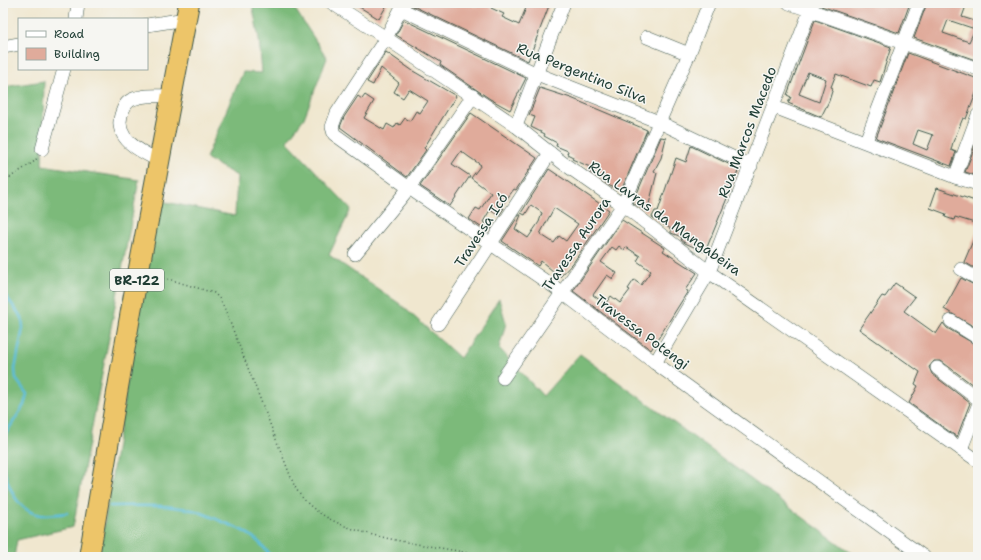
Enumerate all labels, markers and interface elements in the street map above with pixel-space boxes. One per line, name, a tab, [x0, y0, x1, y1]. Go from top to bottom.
legend	[18, 18, 148, 70]
text: Road	[54, 26, 85, 42]
street label: Rua Pergentino Silva	[514, 39, 650, 108]
text: Building	[54, 46, 100, 62]
street label: Rua Marcos Macedo	[714, 64, 780, 200]
street label: Rua Lavras da Mangabeira	[585, 157, 745, 280]
street label: Travessa Icó	[450, 189, 512, 271]
street label: Travessa Aurora	[538, 193, 614, 295]
road number: BR-122	[110, 269, 164, 291]
street label: Travessa Potengi	[591, 291, 693, 373]

